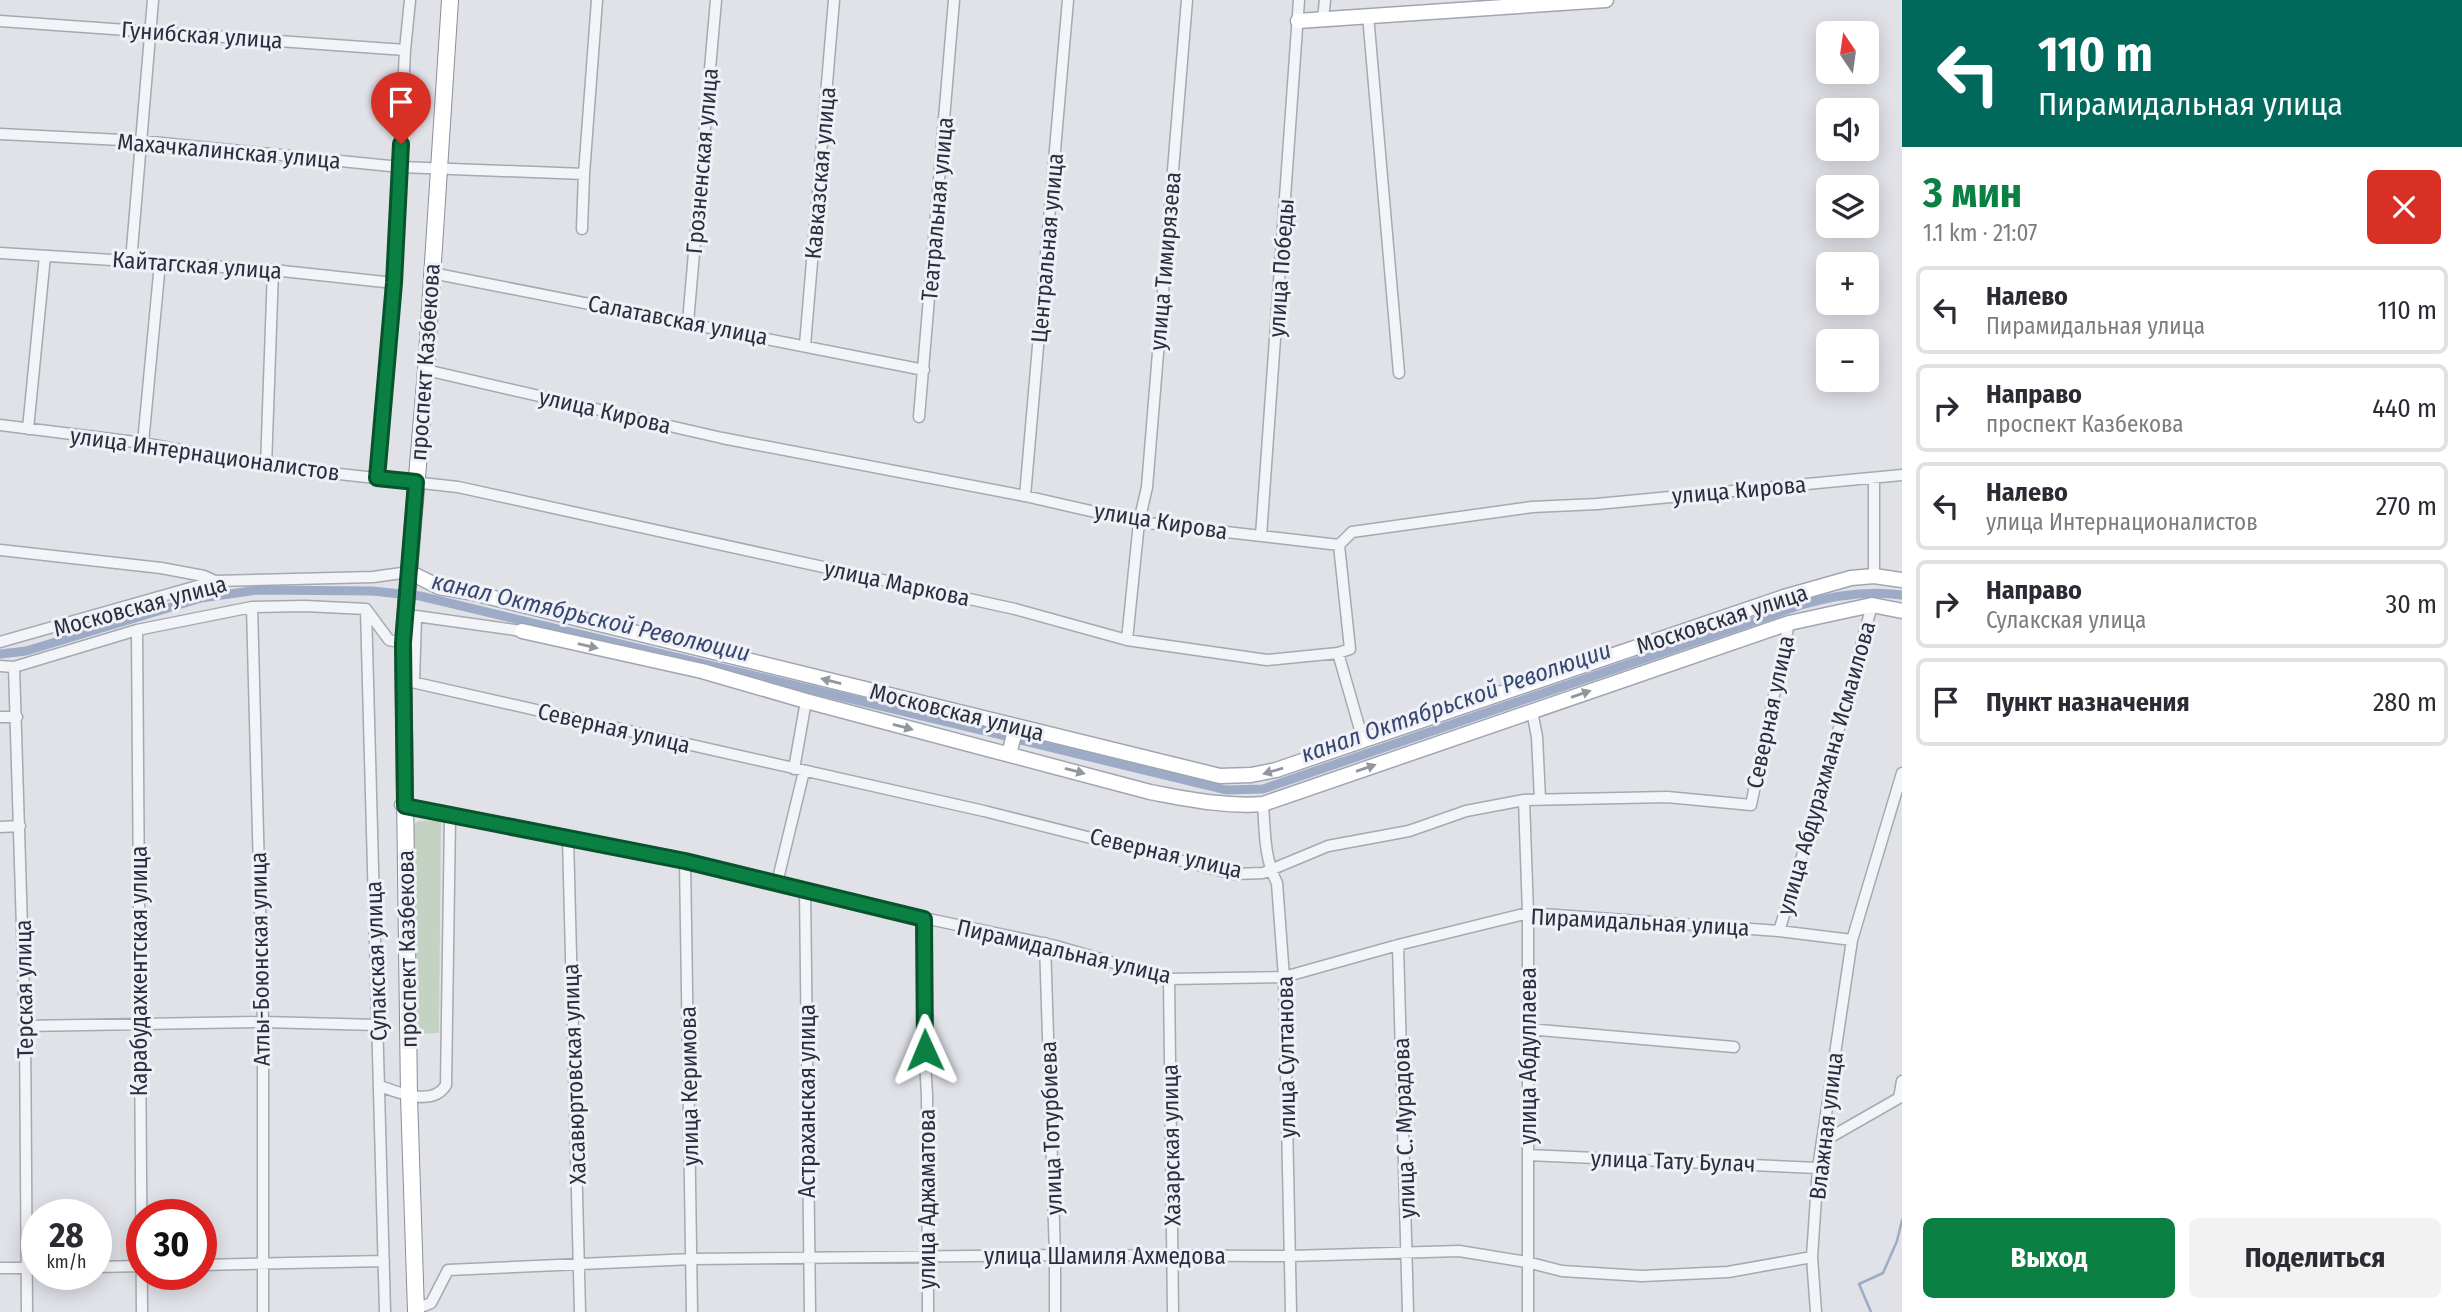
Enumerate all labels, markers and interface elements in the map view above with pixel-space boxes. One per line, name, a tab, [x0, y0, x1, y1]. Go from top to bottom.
street label: Гунибская улица	[120, 15, 284, 55]
north arrow	[1816, 21, 1880, 84]
map controls	[1816, 21, 1879, 392]
text: 110 m	[2038, 25, 2153, 84]
icon: left	[1923, 28, 2014, 119]
street label: Грозненская улица	[680, 67, 724, 255]
pin	[371, 72, 431, 144]
icon: arrive	[382, 83, 420, 121]
text: Пирамидальная улица	[2038, 85, 2343, 123]
street label: Кавказская улица	[799, 86, 841, 260]
button: sound	[1816, 98, 1879, 161]
street label: Театральная улица	[915, 116, 959, 302]
street label: Махачкалинская улица	[116, 127, 342, 175]
street label: Центральная улица	[1025, 152, 1069, 344]
text: 3 мин	[1923, 168, 2022, 218]
button: close	[2367, 170, 2441, 244]
street label: улица Тимирязева	[1143, 171, 1187, 351]
button: layers	[1816, 175, 1879, 238]
street label: улица Победы	[1262, 198, 1300, 338]
text: 1.1 km · 21:07	[1923, 219, 2037, 247]
street label: Кайтагская улица	[111, 245, 283, 285]
button: +	[1816, 252, 1879, 315]
street label: проспект Казбекова	[404, 262, 446, 462]
text: Налево	[1986, 281, 2068, 312]
street label: Салатавская улица	[586, 289, 770, 351]
icon: left	[1927, 291, 1965, 329]
text: 110 m	[2377, 295, 2437, 326]
text: Пирамидальная улица	[1986, 312, 2205, 340]
button: −	[1816, 329, 1879, 392]
text: Направо	[1986, 379, 2082, 410]
street label: улица Кирова	[536, 382, 674, 440]
icon: right	[1927, 389, 1965, 427]
text: 440 m	[2372, 393, 2437, 424]
text: проспект Казбекова	[1986, 410, 2184, 438]
street label: улица Интернационалистов	[69, 421, 341, 487]
street label: улица Кирова	[1671, 470, 1807, 510]
text: Налево	[1986, 477, 2068, 508]
icon: left	[1927, 487, 1965, 525]
text: 270 m	[2376, 491, 2437, 522]
street label: улица Кирова	[1092, 497, 1230, 545]
text: улица Интернационалистов	[1986, 508, 2258, 536]
street label: улица Маркова	[822, 554, 972, 612]
water label: канал Октябрьской Революции	[429, 567, 753, 667]
street label: Московская улица	[50, 569, 230, 643]
text: Направо	[1986, 575, 2082, 606]
street label: Московская улица	[1633, 578, 1811, 660]
icon: right	[1927, 585, 1965, 623]
text: 30 m	[2386, 589, 2437, 620]
text: Сулакская улица	[1986, 606, 2146, 634]
street label: улица Абдурахмана Исмаилова	[1771, 618, 1881, 918]
street label: Северная улица	[1740, 633, 1800, 791]
water label: канал Октябрьской Революции	[1297, 636, 1615, 768]
one-way arrow	[577, 641, 599, 652]
one-way arrow	[820, 676, 842, 687]
street label: Московская улица	[867, 677, 1047, 747]
icon: arrive	[1927, 683, 1965, 721]
text: Пункт назначения	[1986, 687, 2190, 718]
text: 280 m	[2373, 687, 2437, 718]
one-way arrow	[1571, 688, 1592, 699]
street label: Северная улица	[535, 697, 693, 759]
one-way arrow	[893, 722, 914, 732]
one-way arrow	[1355, 762, 1376, 773]
one-way arrow	[1263, 766, 1284, 776]
one-way arrow	[1065, 767, 1086, 777]
street label: Северная улица	[1087, 822, 1245, 884]
street label: Карабудахкентская улица	[125, 846, 153, 1096]
street label: проспект Казбекова	[391, 850, 423, 1048]
street label: Атлы-Боюнская улица	[244, 852, 276, 1066]
street label: Сулакская улица	[359, 880, 393, 1042]
street label: Пирамидальная улица	[1530, 902, 1750, 942]
street label: Пирамидальная улица	[954, 913, 1174, 989]
street label: Терская улица	[9, 919, 39, 1059]
street label: Хасавюртовская улица	[556, 963, 592, 1185]
street label: улица Абдуллаева	[1514, 967, 1542, 1145]
street label: улица Султанова	[1271, 976, 1301, 1138]
street label: Астраханская улица	[793, 1004, 821, 1198]
street label: улица Керимова	[674, 1006, 704, 1166]
position arrow	[888, 1013, 962, 1087]
street label: улица С. Мурадова	[1387, 1037, 1421, 1219]
street label: улица Тотурбиева	[1034, 1041, 1068, 1215]
street label: Влажная улица	[1803, 1051, 1849, 1201]
street label: Хазарская улица	[1156, 1064, 1186, 1226]
street label: улица Аджаматова	[913, 1109, 941, 1289]
street label: улица Тату Булач	[1590, 1144, 1756, 1178]
speed limit sign: 30	[126, 1199, 217, 1290]
text: 28	[49, 1214, 84, 1256]
button: Выход	[1923, 1218, 2175, 1298]
button: Поделиться	[2189, 1218, 2441, 1298]
street label: улица Шамиля Ахмедова	[984, 1242, 1226, 1270]
text: km/h	[46, 1251, 87, 1273]

